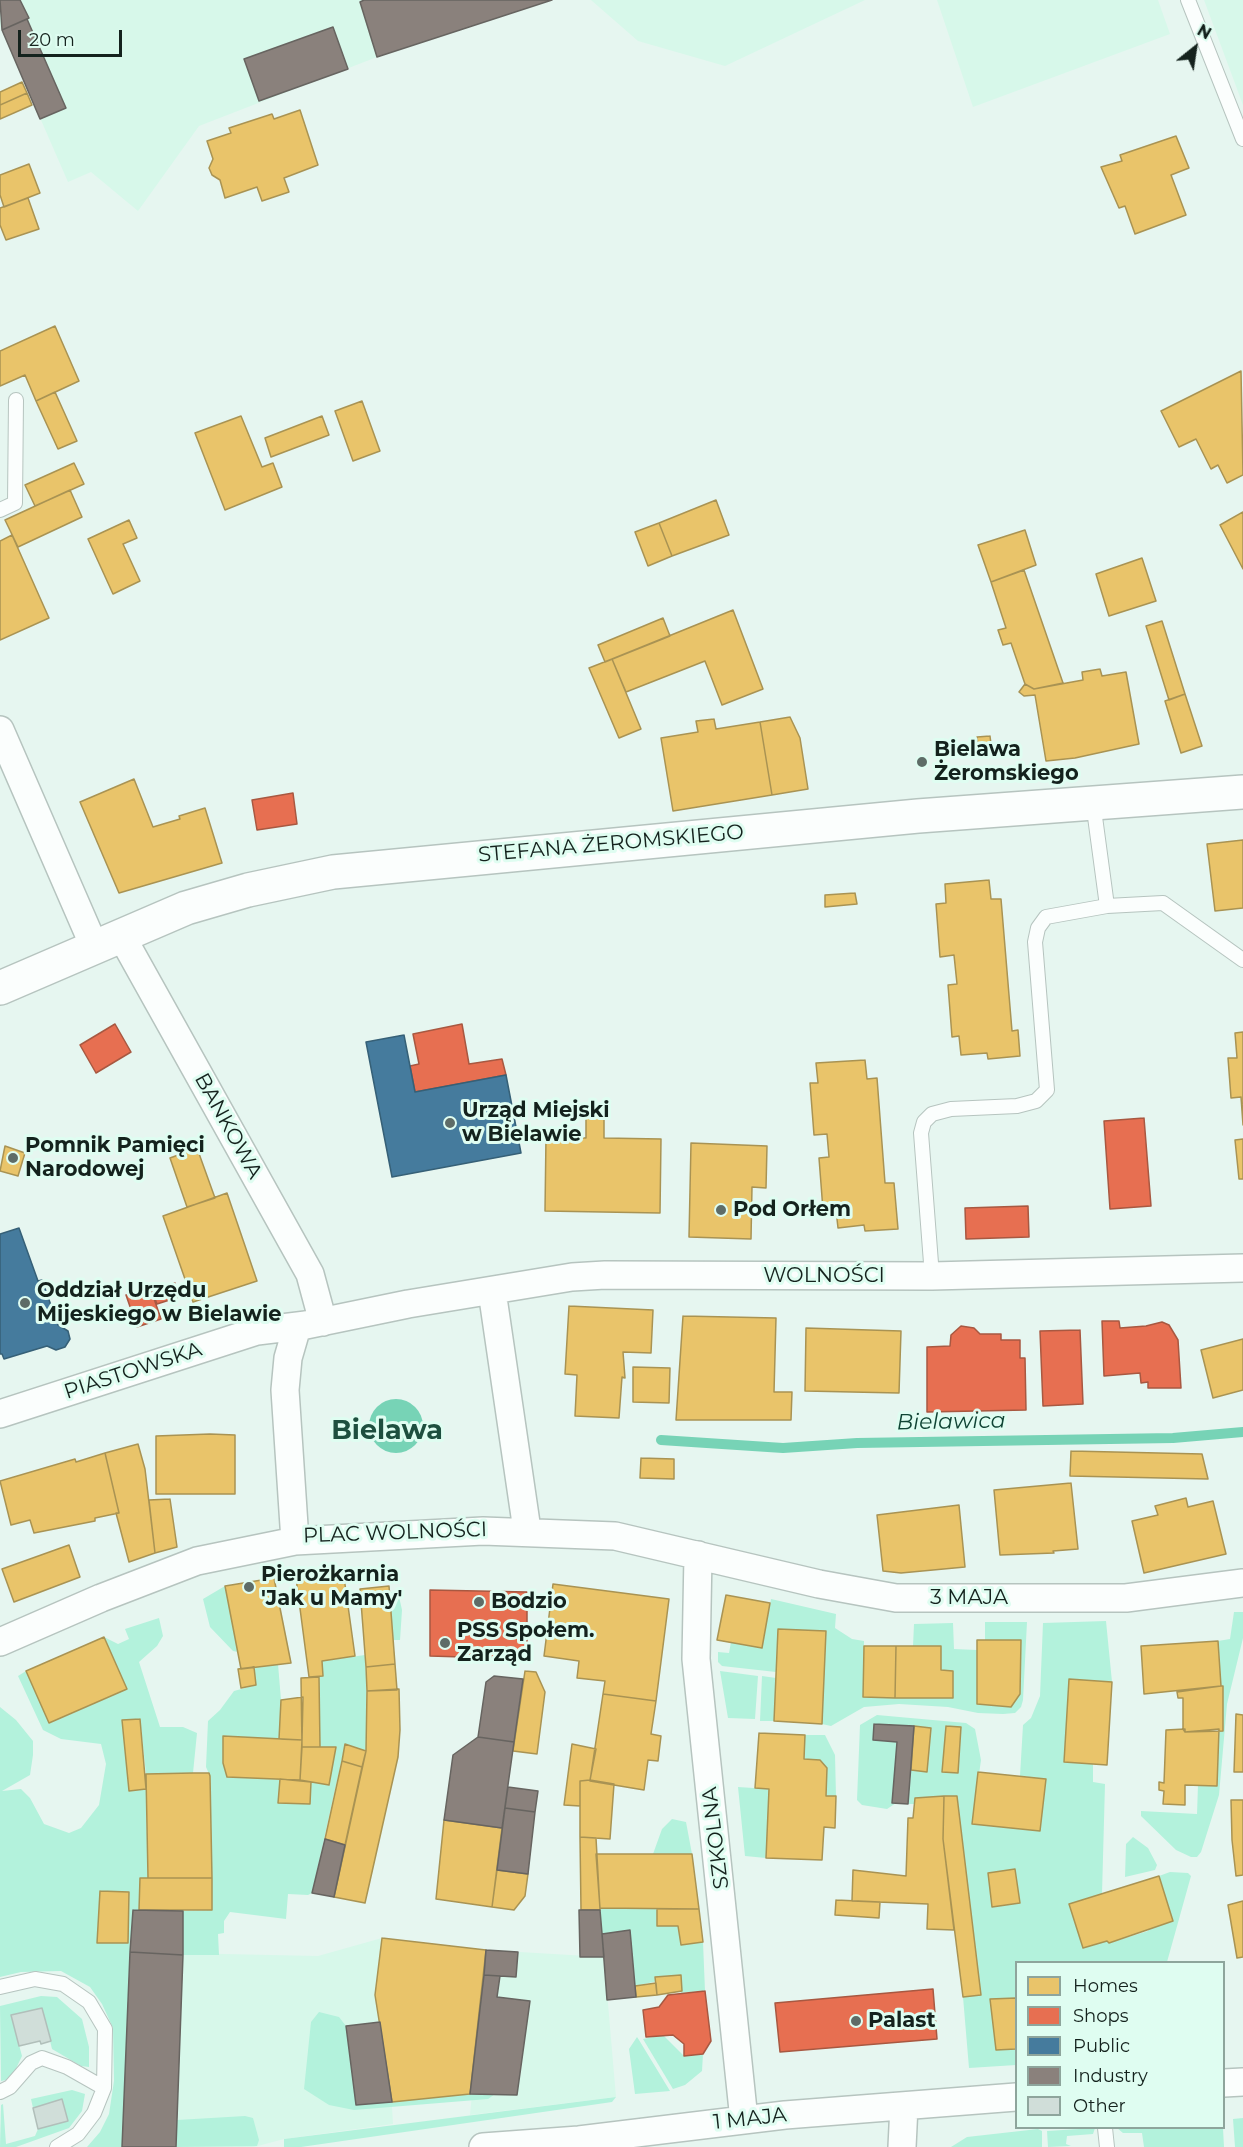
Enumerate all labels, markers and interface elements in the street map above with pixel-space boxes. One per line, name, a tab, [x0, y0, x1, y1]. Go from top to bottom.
scale bar	[21, 18, 124, 56]
north arrow	[1165, 18, 1225, 78]
text: N	[1194, 21, 1215, 43]
text: 20 m	[29, 29, 75, 51]
place label: Bielawa Żeromskiego	[934, 737, 1079, 787]
marker: Bielawa Żeromskiego	[915, 755, 929, 769]
street label: STEFANA ŻEROMSKIEGO	[477, 820, 745, 868]
street label: BANKOWA	[189, 1069, 267, 1183]
place label: Urząd Miejski w Bielawie	[462, 1098, 610, 1148]
marker: Urząd Miejski w Bielawie	[443, 1116, 457, 1130]
place label: Pomnik Pamięci Narodowej	[25, 1133, 205, 1183]
marker: Pomnik Pamięci Narodowej	[6, 1151, 20, 1165]
place label: Pod Orłem	[733, 1197, 851, 1223]
marker: Pod Orłem	[714, 1203, 728, 1217]
street label: WOLNOŚCI	[763, 1263, 885, 1289]
place label: Oddział Urzędu Mijeskiego w Bielawie	[37, 1278, 282, 1328]
marker: Oddział Urzędu Mijeskiego w Bielawie	[18, 1296, 32, 1310]
street label: PIASTOWSKA	[61, 1337, 205, 1405]
water label: Bielawica	[896, 1408, 1006, 1436]
district label: Bielawa	[331, 1415, 443, 1447]
street label: PLAC WOLNOŚCI	[303, 1517, 487, 1549]
place label: Pierożkarnia 'Jak u Mamy'	[261, 1562, 402, 1612]
marker: Pierożkarnia 'Jak u Mamy'	[242, 1580, 256, 1594]
street label: 3 MAJA	[930, 1585, 1008, 1611]
place label: Bodzio	[491, 1589, 567, 1615]
marker: Bodzio	[472, 1595, 486, 1609]
place label: PSS Społem. Zarząd	[457, 1618, 594, 1668]
marker: PSS Społem. Zarząd	[438, 1636, 452, 1650]
street label: SZKOLNA	[697, 1785, 735, 1891]
legend	[1015, 1961, 1225, 2129]
text: Homes	[1073, 1975, 1138, 1997]
text: Shops	[1073, 2005, 1129, 2027]
place label: Palast	[868, 2008, 936, 2034]
marker: Palast	[849, 2014, 863, 2028]
text: Public	[1073, 2035, 1130, 2057]
text: Industry	[1073, 2065, 1148, 2087]
text: Other	[1073, 2095, 1126, 2117]
street label: 1 MAJA	[712, 2103, 788, 2135]

